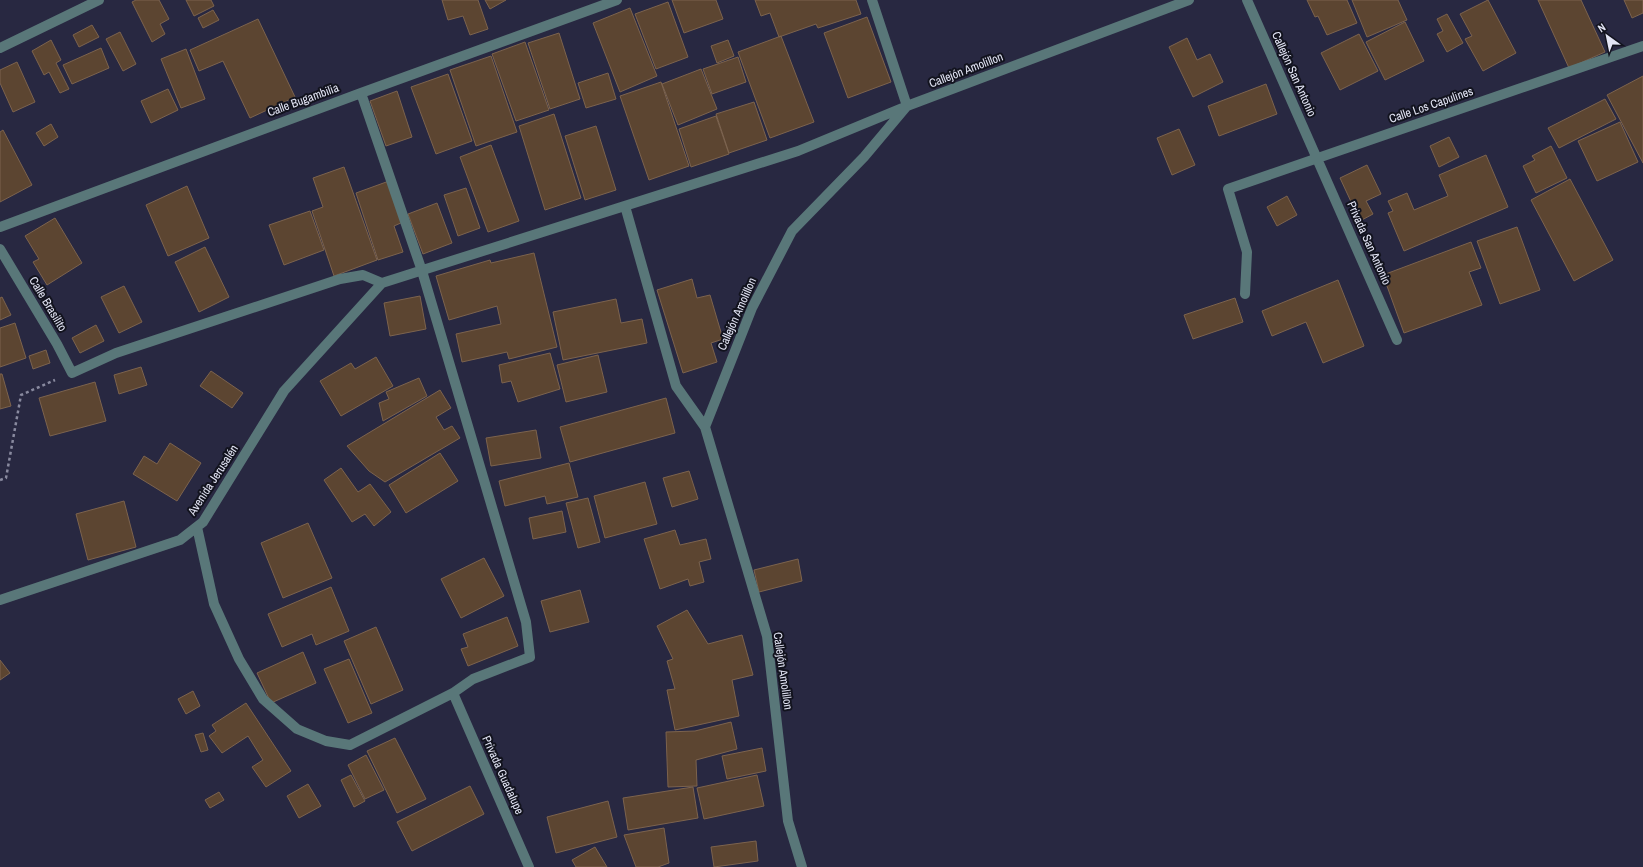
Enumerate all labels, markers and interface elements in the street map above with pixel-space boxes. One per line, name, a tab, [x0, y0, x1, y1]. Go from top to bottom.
north arrow	[1587, 16, 1627, 56]
text: N	[1595, 20, 1608, 35]
street label: Callejón San Antonio	[1268, 29, 1320, 119]
street label: Callejón Amolillon	[927, 49, 1005, 91]
street label: Calle Bugambilia	[265, 79, 341, 120]
street label: Calle Los Capulines	[1387, 83, 1475, 127]
street label: Privada San Antonio	[1343, 199, 1395, 287]
street label: Calle Brasilito	[25, 274, 71, 334]
street label: Callejón Amolillon	[714, 275, 760, 353]
street label: Avenida Jerusalén	[184, 442, 242, 519]
street label: Callejón Amolillon	[770, 631, 796, 711]
street label: Privada Guadalupe	[478, 733, 528, 817]

